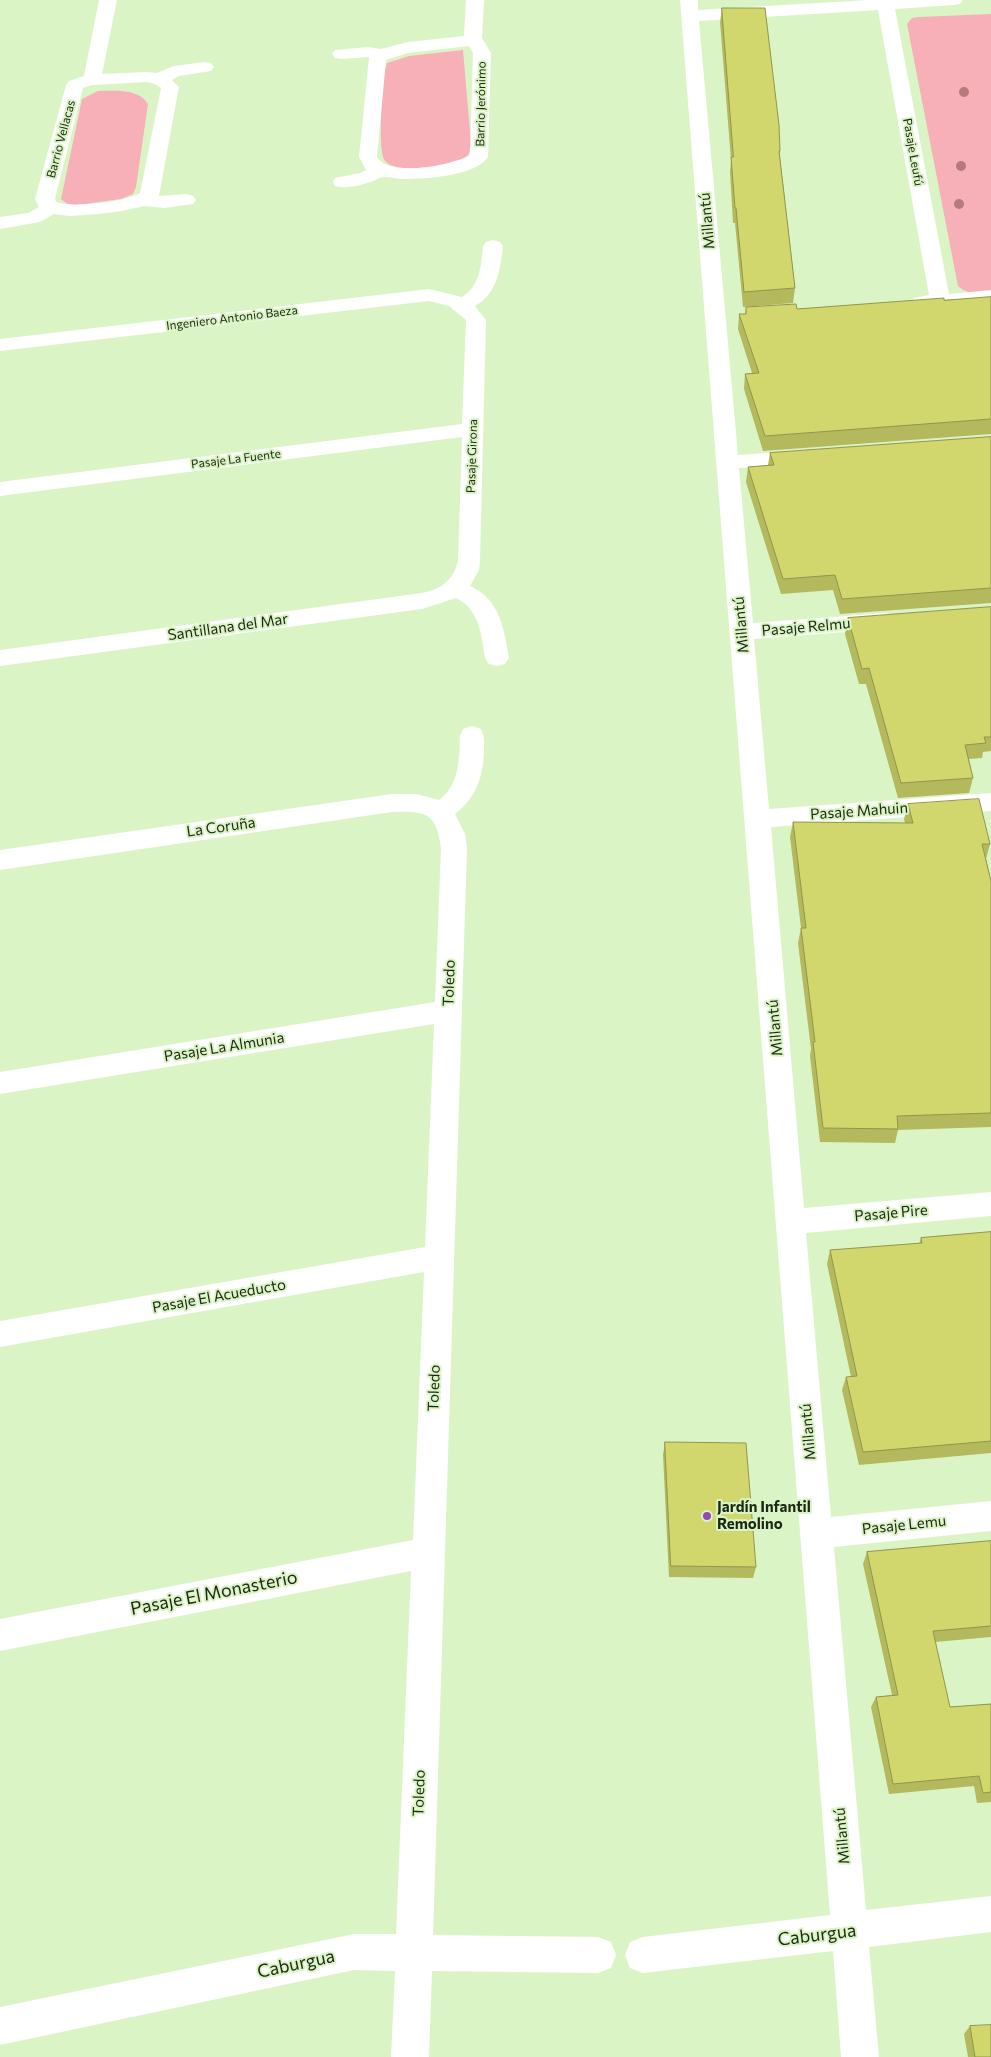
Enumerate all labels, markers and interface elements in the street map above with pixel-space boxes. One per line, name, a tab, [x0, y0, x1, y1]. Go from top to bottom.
street label: Barrio Jerónimo	[473, 61, 489, 147]
street label: Barrio Vellacas	[44, 99, 78, 179]
street label: Pasaje Leufú	[900, 117, 926, 187]
street label: Millantú	[696, 192, 718, 250]
street label: Ingeniero Antonio Baeza	[165, 303, 299, 333]
street label: Pasaje Girona	[464, 419, 480, 493]
street label: Pasaje La Fuente	[190, 446, 282, 472]
street label: Millantú	[730, 596, 752, 654]
street label: Santillana del Mar	[167, 610, 289, 644]
street label: Pasaje Relmu	[761, 614, 851, 640]
street label: Pasaje Mahuin	[809, 799, 909, 823]
street label: La Coruña	[185, 813, 257, 841]
street label: Toledo	[439, 959, 459, 1007]
street label: Millantú	[764, 999, 786, 1057]
street label: Pasaje La Almunia	[162, 1029, 286, 1065]
street label: Pasaje Pire	[854, 1201, 928, 1225]
street label: Pasaje El Acueducto	[151, 1275, 287, 1317]
street label: Toledo	[424, 1364, 444, 1412]
street label: Millantú	[797, 1403, 819, 1461]
place label: Jardín Infantil Remolino	[717, 1498, 811, 1533]
marker: Jardín Infantil Remolino	[701, 1510, 713, 1522]
street label: Pasaje Lemu	[861, 1512, 947, 1538]
street label: Pasaje El Monasterio	[129, 1566, 299, 1620]
street label: Toledo	[409, 1769, 429, 1817]
street label: Millantú	[831, 1807, 853, 1865]
street label: Caburgua	[777, 1919, 857, 1951]
street label: Caburgua	[255, 1945, 337, 1983]

